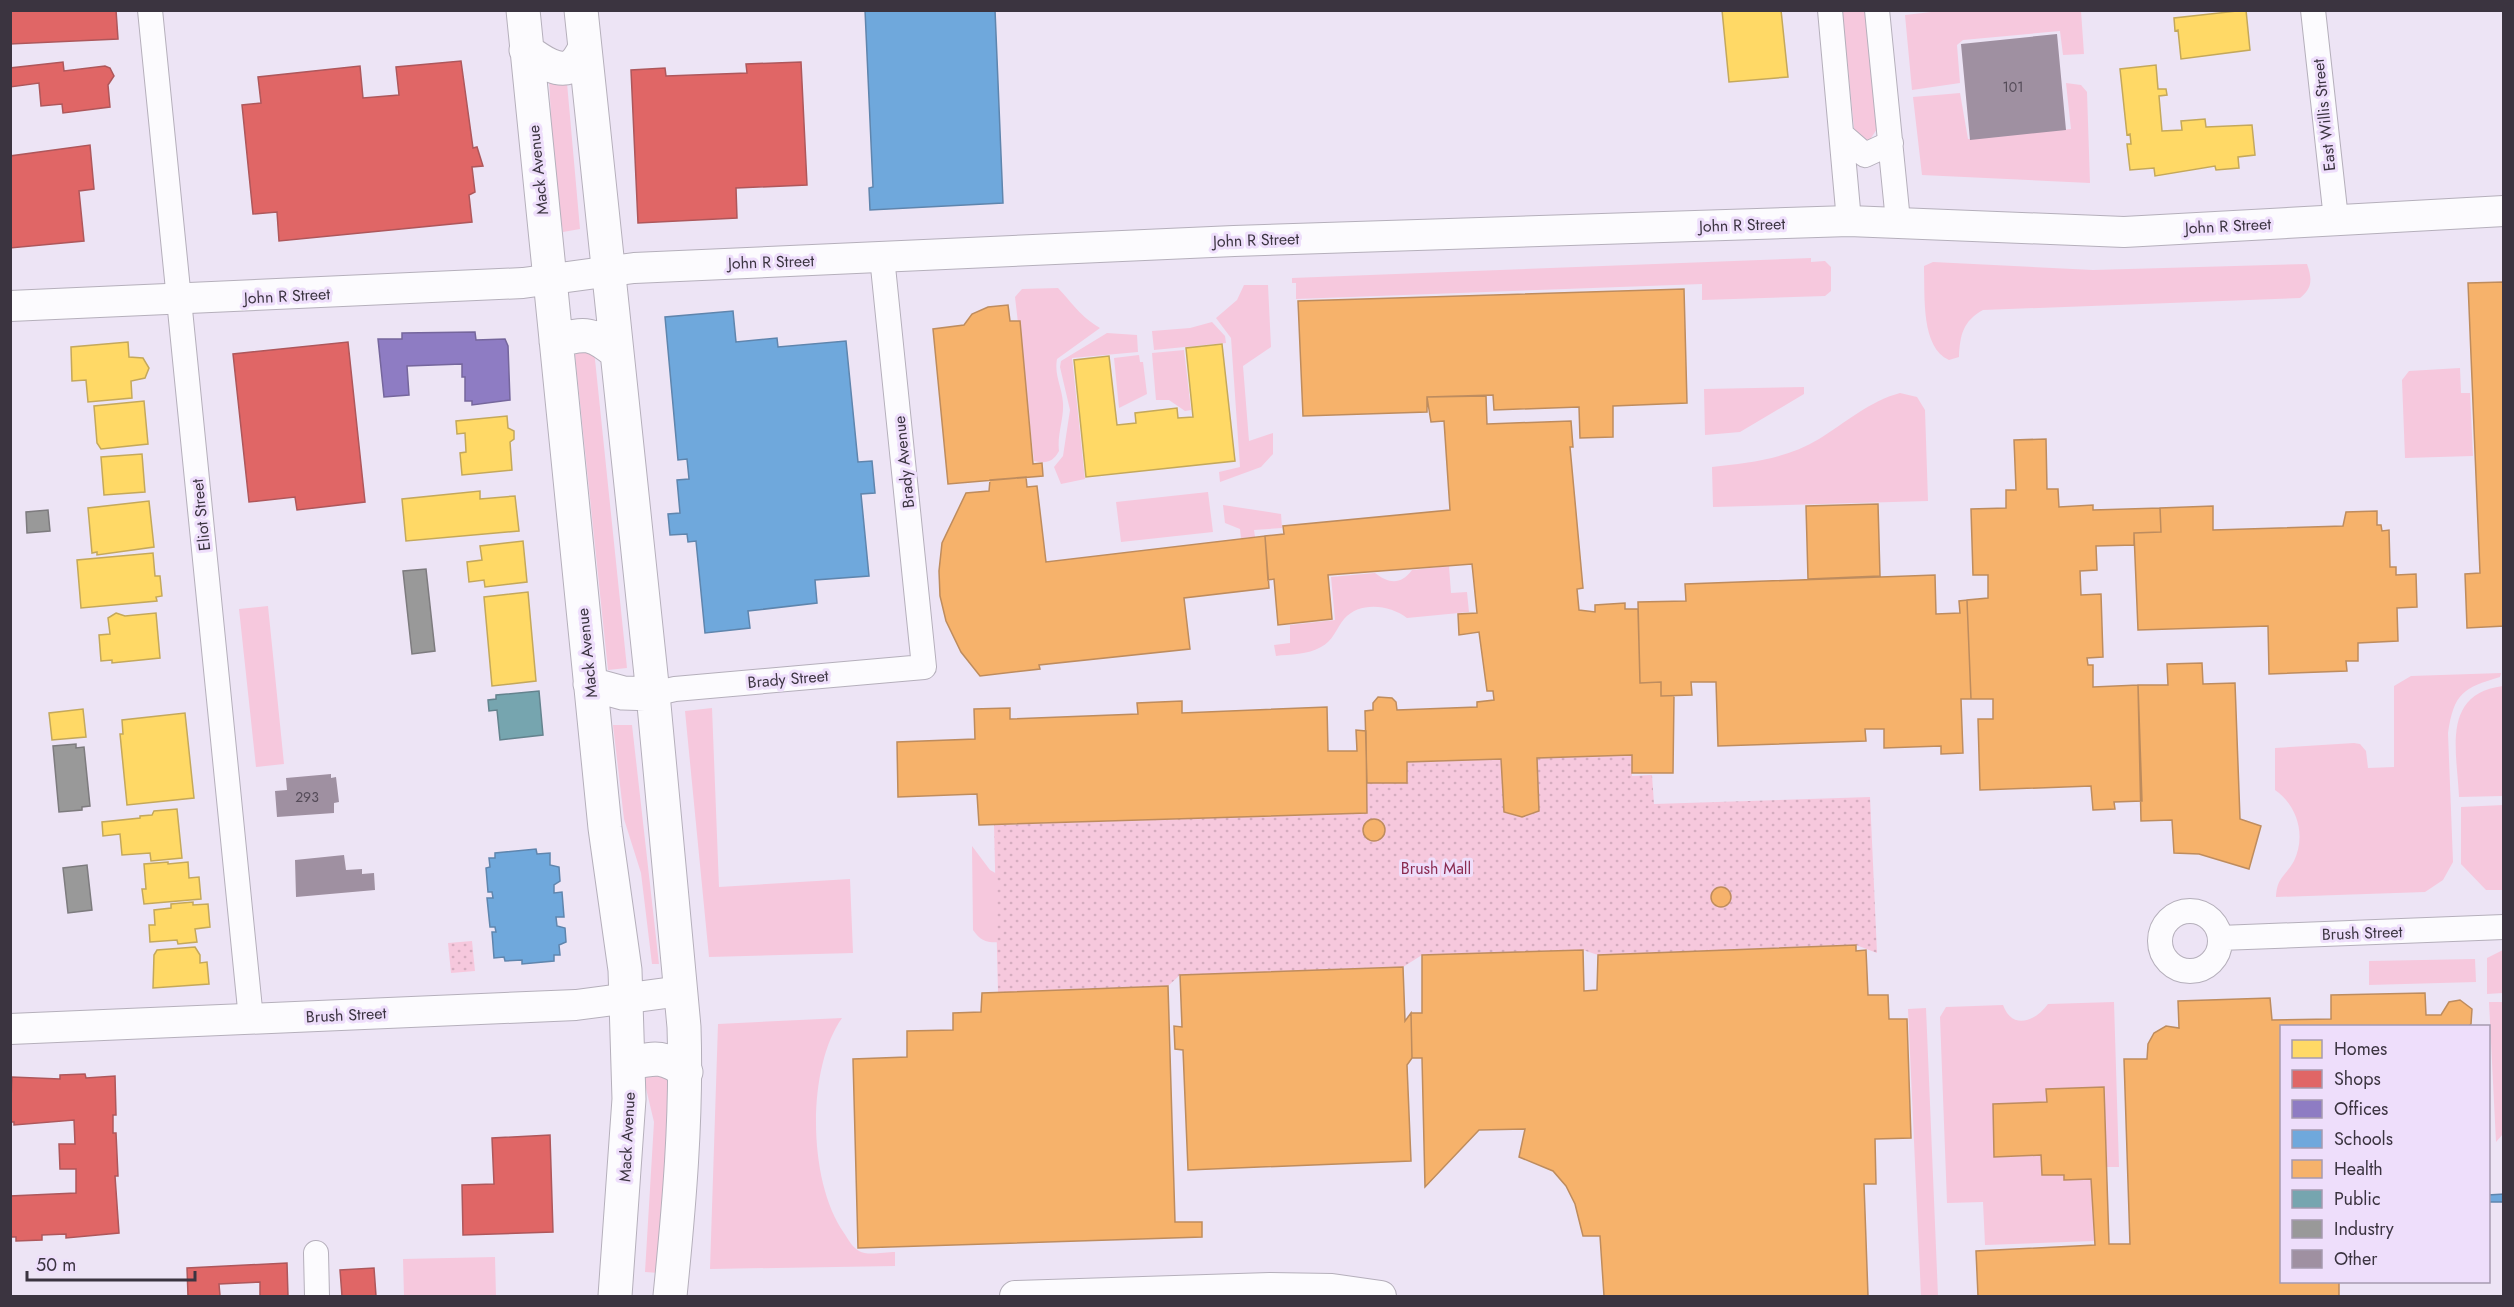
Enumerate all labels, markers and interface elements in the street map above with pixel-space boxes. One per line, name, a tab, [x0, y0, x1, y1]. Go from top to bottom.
street label: East Willis Street	[2307, 58, 2341, 172]
house number: 101	[2003, 77, 2024, 97]
street label: Mack Avenue	[522, 124, 554, 216]
street label: John R Street	[1697, 212, 1786, 238]
street label: John R Street	[2182, 212, 2272, 240]
street label: John R Street	[1211, 227, 1300, 253]
street label: John R Street	[726, 249, 815, 275]
street label: John R Street	[241, 282, 331, 310]
street label: Brady Avenue	[888, 415, 920, 509]
street label: Eliot Street	[186, 478, 216, 552]
street label: Mack Avenue	[571, 607, 603, 699]
street label: Brady Street	[747, 664, 830, 694]
house number: 293	[295, 787, 319, 807]
park label: Brush Mall	[1401, 857, 1471, 880]
street label: Brush Street	[2321, 920, 2403, 946]
street label: Brush Street	[305, 1001, 387, 1029]
legend	[2280, 1025, 2490, 1283]
text: Homes	[2334, 1036, 2387, 1062]
text: Shops	[2334, 1066, 2381, 1092]
street label: Mack Avenue	[613, 1091, 641, 1183]
text: Offices	[2334, 1096, 2388, 1122]
text: Schools	[2334, 1126, 2393, 1152]
text: Health	[2334, 1156, 2383, 1182]
text: Public	[2334, 1186, 2381, 1212]
text: Industry	[2334, 1216, 2394, 1242]
scale bar	[27, 1244, 195, 1282]
text: Other	[2334, 1246, 2378, 1272]
text: 50 m	[36, 1252, 76, 1278]

